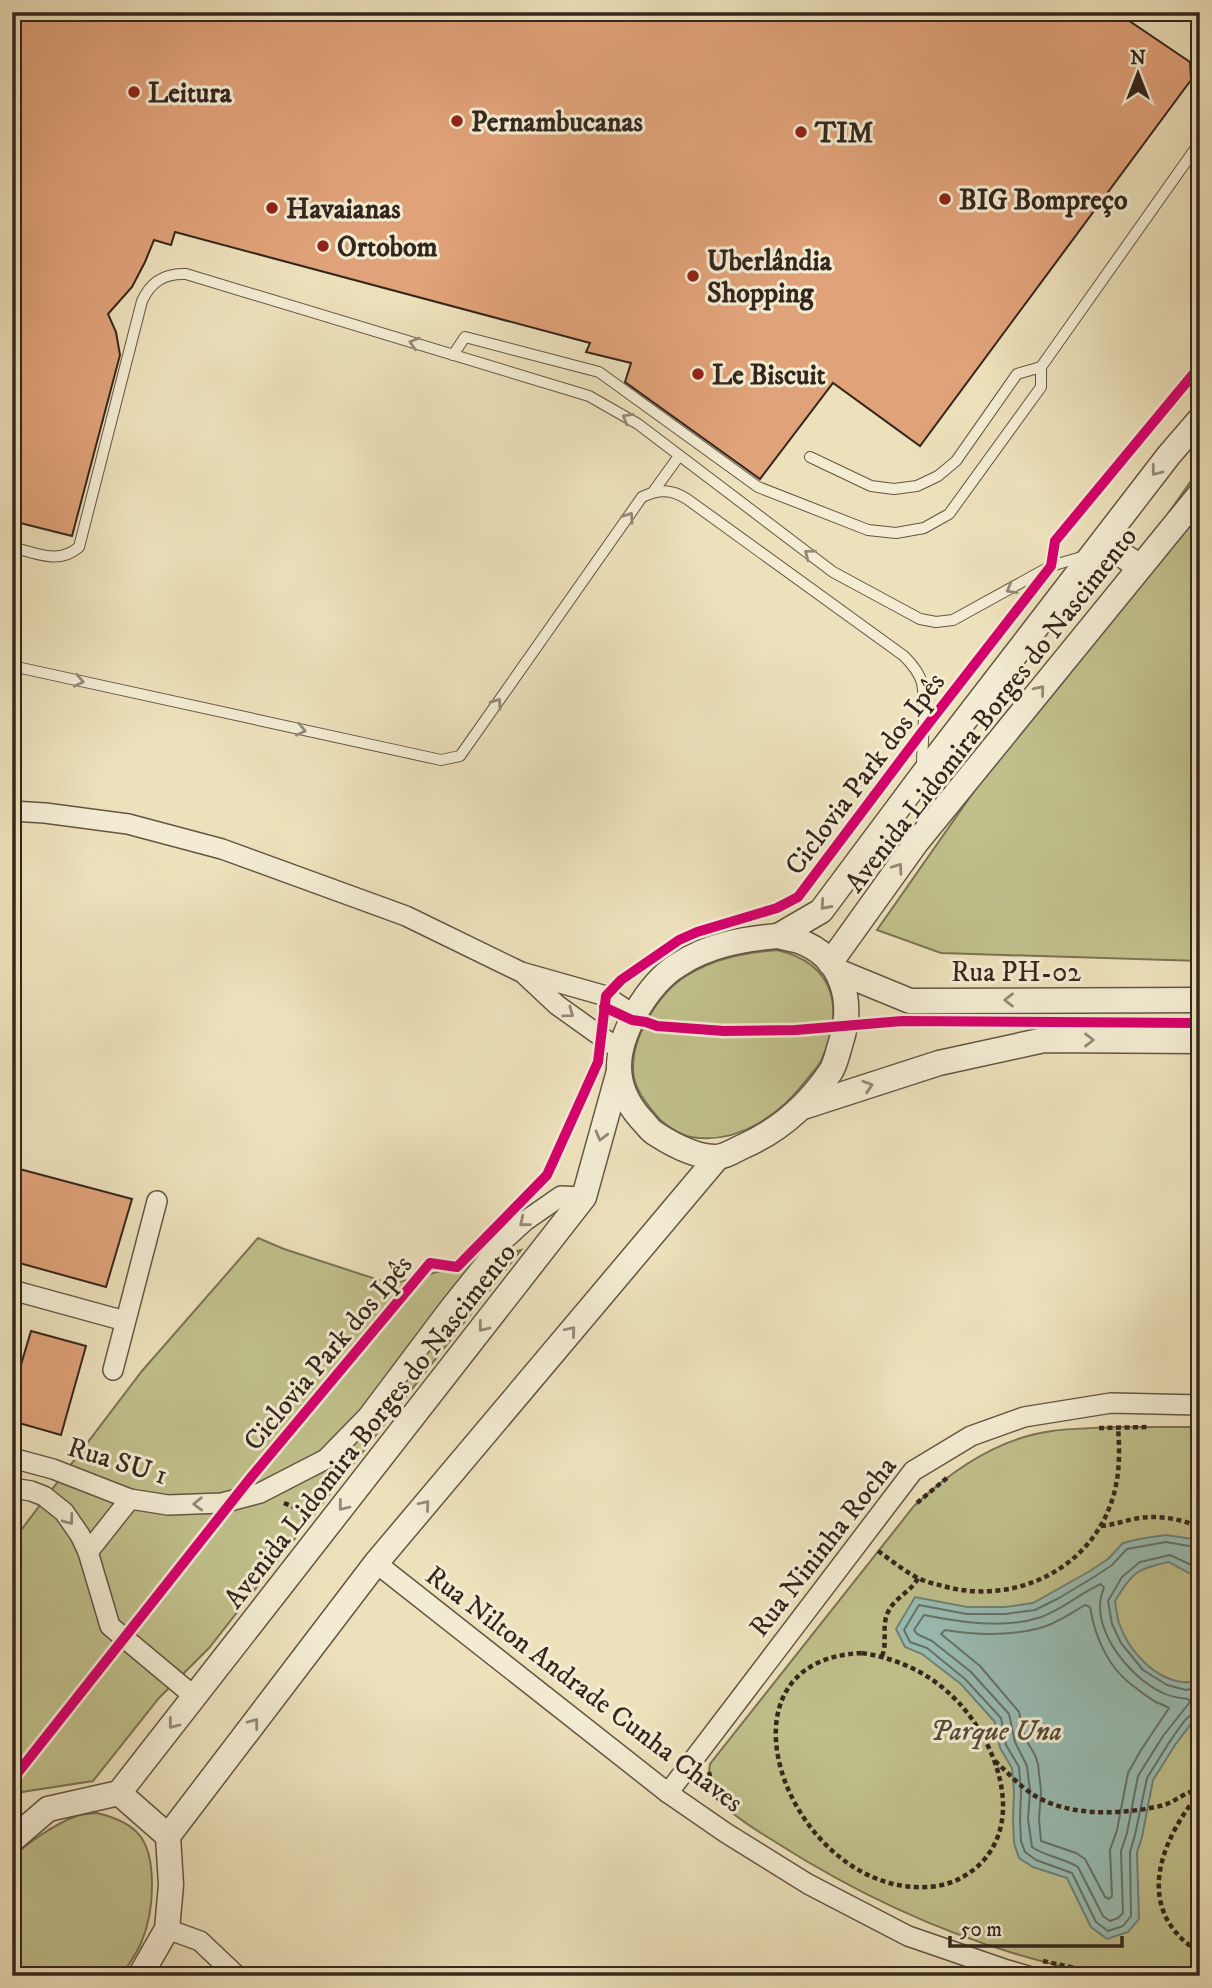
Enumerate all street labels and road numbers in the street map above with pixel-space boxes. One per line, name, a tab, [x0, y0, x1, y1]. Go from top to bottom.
street label: Avenida Lidomira Borges do Nascimento	[837, 520, 1145, 900]
street label: Ciclovia Park dos Ipês	[778, 666, 953, 882]
street label: Rua PH-02	[951, 955, 1081, 990]
street label: Avenida Lidomira Borges do Nascimento	[216, 1236, 524, 1616]
street label: Ciclovia Park dos Ipês	[236, 1248, 420, 1458]
street label: Rua SU 1	[63, 1430, 172, 1493]
street label: Rua Nininha Rocha	[742, 1450, 905, 1644]
street label: Rua Nilton Andrade Cunha Chaves	[418, 1558, 750, 1820]

